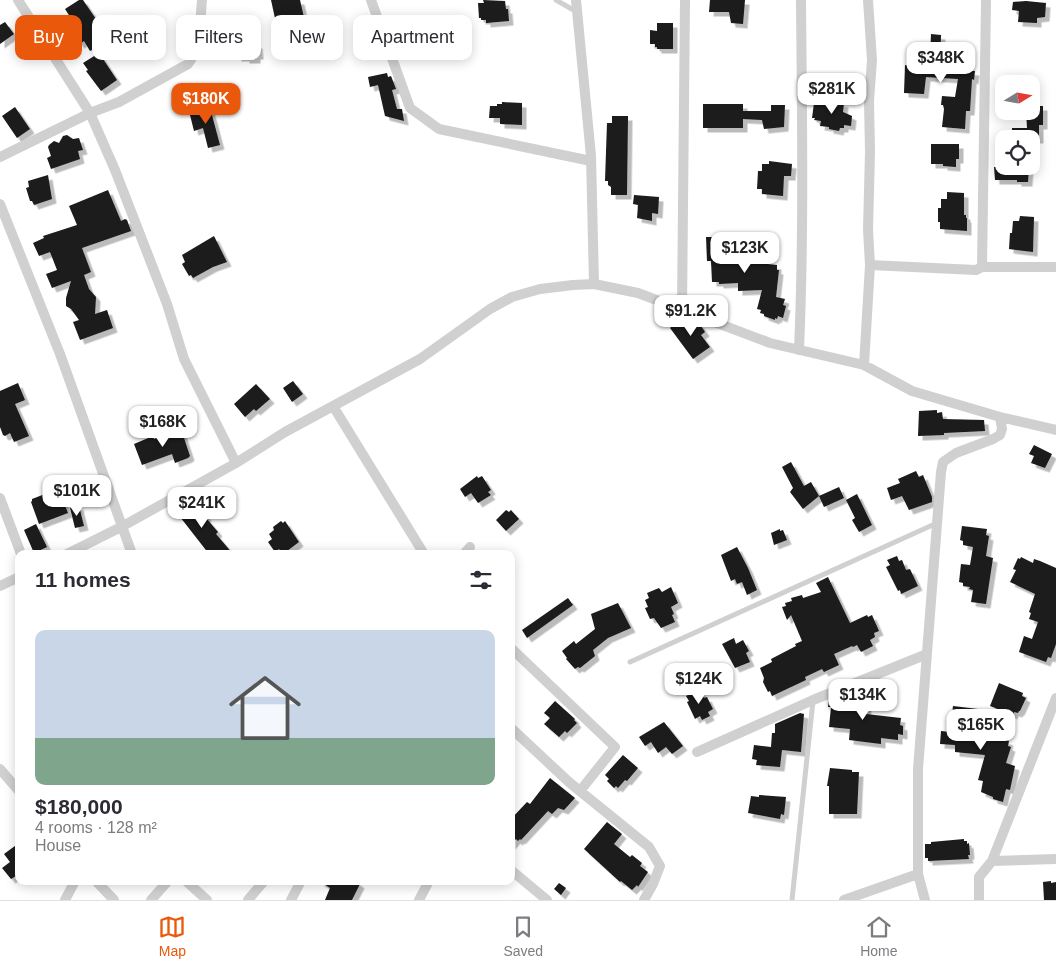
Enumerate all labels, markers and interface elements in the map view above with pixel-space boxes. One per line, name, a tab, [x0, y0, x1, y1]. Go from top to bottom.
chip: Buy	[15, 15, 82, 60]
chip: Rent	[92, 15, 166, 60]
chip: Filters	[176, 15, 261, 60]
chip: New	[271, 15, 343, 60]
chip: Apartment	[353, 15, 472, 60]
pin: $348K	[906, 42, 976, 84]
text: $348K	[917, 49, 965, 66]
pin: $281K	[797, 72, 867, 115]
north arrow	[995, 75, 1040, 120]
map controls	[995, 75, 1040, 175]
text: $281K	[808, 80, 856, 97]
pin: $180K	[171, 82, 241, 125]
text: $180K	[182, 90, 230, 107]
button: locate	[995, 130, 1040, 175]
pin: $123K	[710, 232, 780, 274]
text: $123K	[721, 239, 769, 256]
pin: $91.2K	[650, 294, 732, 337]
text: $91.2K	[665, 302, 717, 319]
pin: $168K	[128, 406, 198, 448]
text: $168K	[139, 413, 187, 430]
pin: $101K	[42, 474, 112, 517]
text: $101K	[53, 482, 101, 499]
pin: $241K	[167, 486, 237, 529]
text: $241K	[178, 494, 226, 511]
icon: filters	[467, 566, 495, 594]
text: 11 homes	[35, 568, 131, 591]
pin: $124K	[664, 662, 734, 705]
icon: home	[220, 663, 310, 753]
text: $124K	[675, 670, 723, 687]
pin: $134K	[828, 678, 898, 721]
text: $134K	[839, 686, 887, 703]
pin: $165K	[946, 708, 1016, 751]
text: $165K	[957, 716, 1005, 733]
text: $180,000	[35, 795, 123, 818]
text: 4 rooms · 128 m²	[35, 819, 157, 836]
text: House	[35, 837, 81, 854]
tab: Map	[158, 913, 186, 959]
tab: Saved	[503, 913, 543, 959]
tab: Home	[860, 913, 897, 959]

